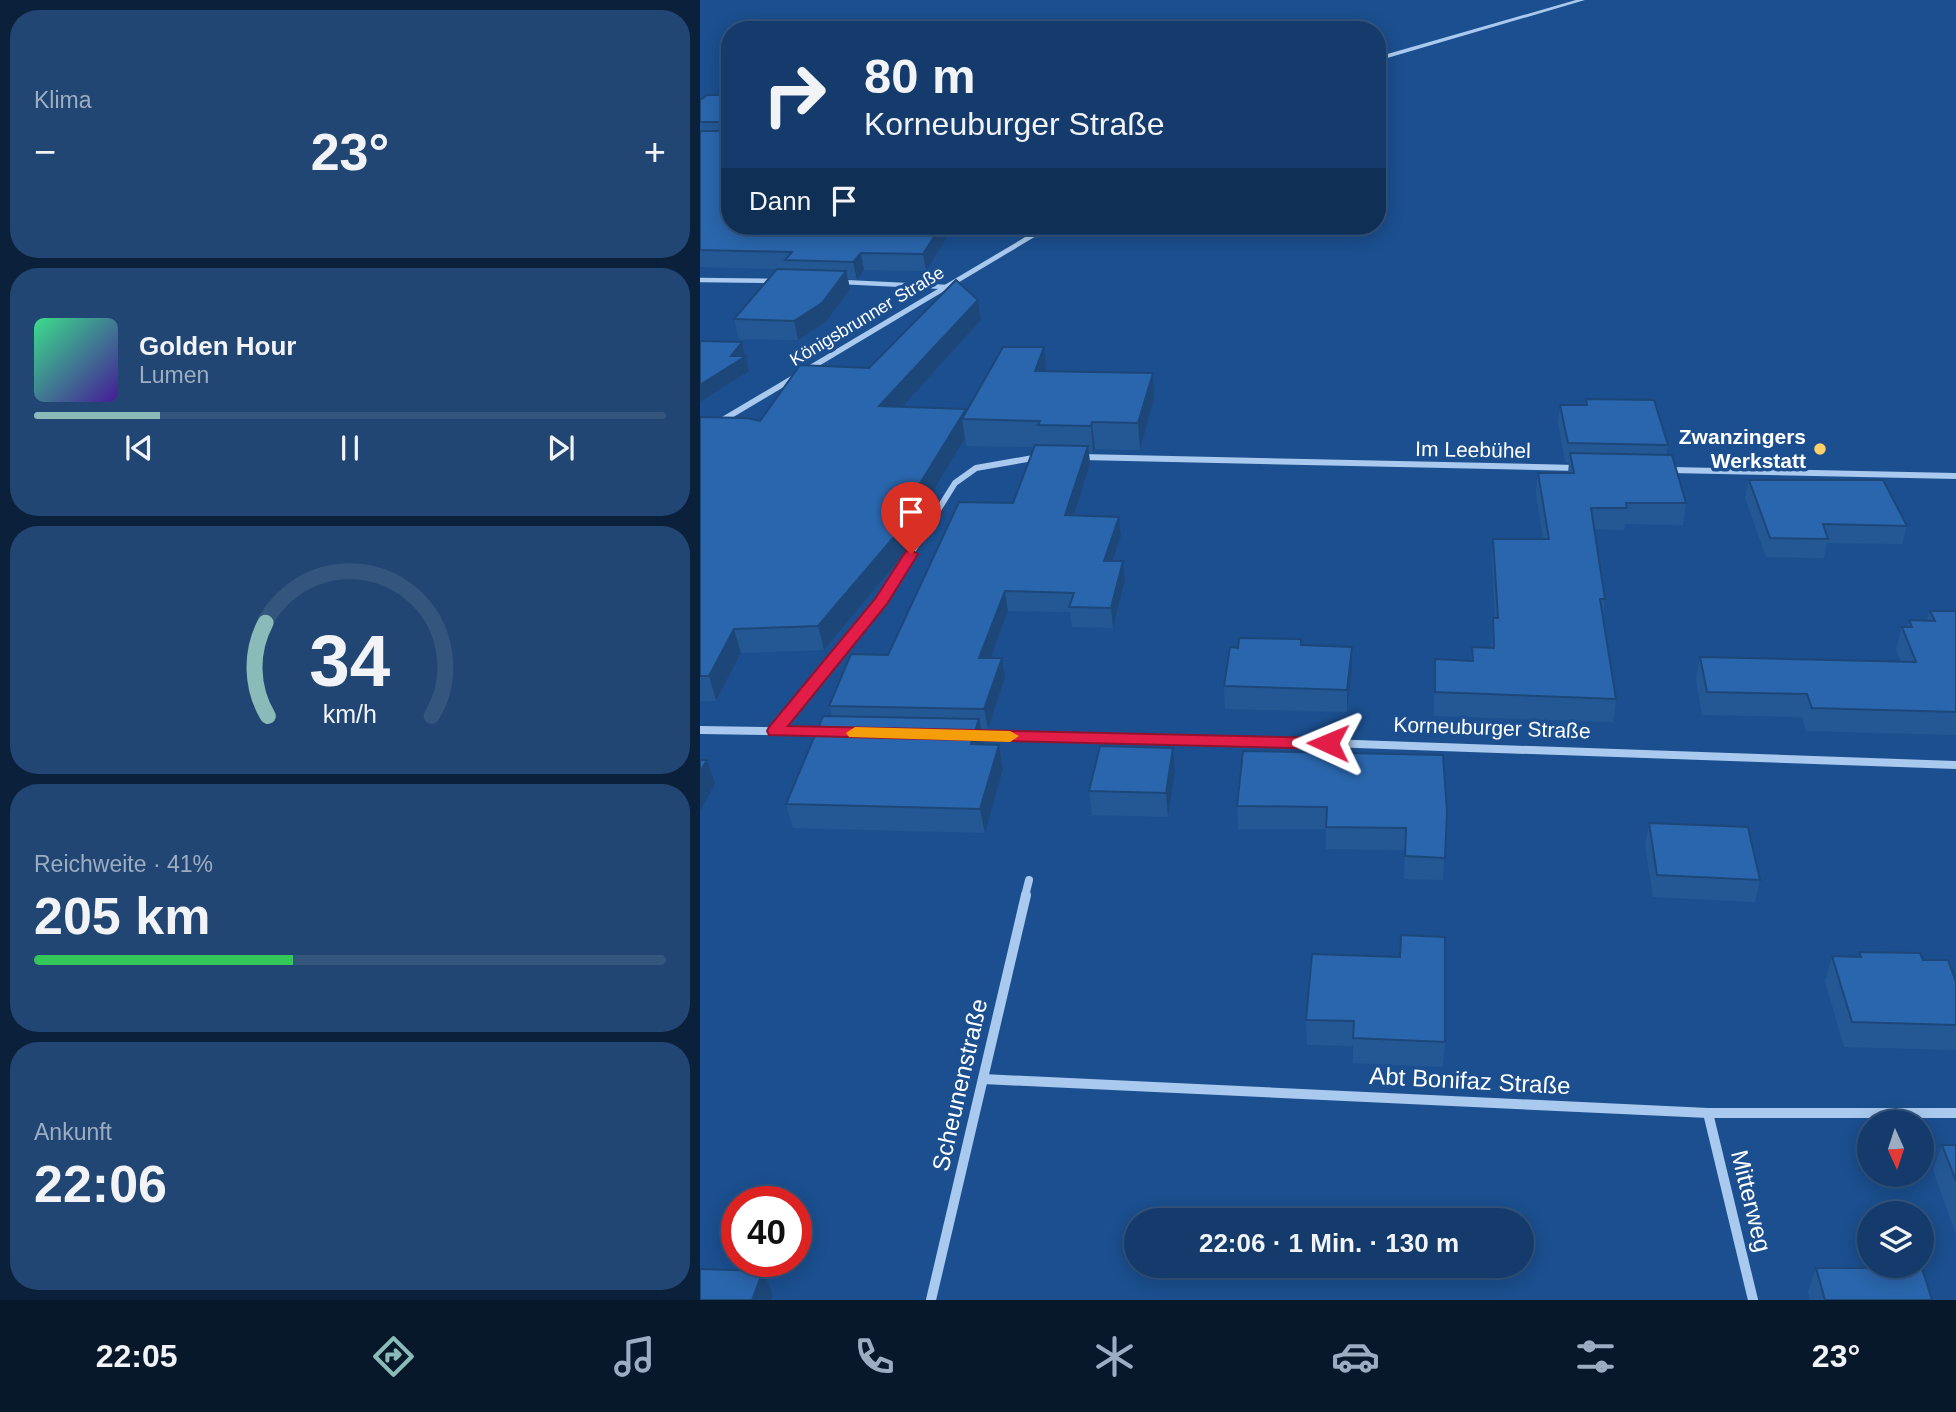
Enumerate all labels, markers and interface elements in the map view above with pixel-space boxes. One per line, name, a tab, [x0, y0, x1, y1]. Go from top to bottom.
icon: right	[749, 49, 840, 140]
text: 80 m	[864, 49, 976, 103]
text: Klima	[34, 87, 92, 113]
text: Korneuburger Straße	[864, 106, 1165, 142]
text: 23°	[311, 123, 389, 181]
text: −	[34, 131, 56, 173]
text: +	[644, 131, 666, 173]
icon: arrive	[825, 182, 863, 220]
text: Dann	[749, 186, 811, 216]
street label: Königsbrunner Straße	[786, 262, 948, 370]
text: Golden Hour	[139, 331, 296, 361]
text: Lumen	[139, 362, 209, 388]
place label: Zwanzingers Werkstatt	[1679, 425, 1806, 472]
icon: previous	[120, 429, 158, 467]
icon: pause	[331, 429, 369, 467]
icon: next	[542, 429, 580, 467]
street label: Im Leebühel	[1415, 437, 1531, 462]
marker: Zwanzingers Werkstatt	[1812, 441, 1828, 457]
pin	[881, 482, 941, 554]
icon: arrive	[892, 493, 930, 531]
text: 34	[310, 620, 391, 701]
text: km/h	[323, 700, 377, 728]
position arrow	[1291, 706, 1365, 780]
street label: Korneuburger Straße	[1393, 713, 1591, 742]
text: Reichweite · 41%	[34, 851, 213, 877]
text: 205 km	[34, 887, 210, 945]
street label: Scheunenstraße	[927, 996, 992, 1174]
street label: Abt Bonifaz Straße	[1369, 1062, 1571, 1099]
north arrow	[1857, 1110, 1934, 1186]
map controls	[1857, 1110, 1934, 1278]
text: Ankunft	[34, 1119, 112, 1145]
street label: Mitterweg	[1726, 1147, 1777, 1255]
text: 22:06	[34, 1155, 167, 1213]
speed limit sign: 40	[721, 1186, 812, 1277]
button: layers	[1857, 1201, 1934, 1278]
text: 22:06 · 1 Min. · 130 m	[1199, 1228, 1459, 1258]
icon: directions	[369, 1332, 418, 1381]
icon: music	[610, 1332, 659, 1381]
icon: phone	[850, 1332, 899, 1381]
icon: climate	[1090, 1332, 1139, 1381]
icon: car	[1331, 1332, 1380, 1381]
icon: filters	[1571, 1332, 1620, 1381]
text: 22:05	[96, 1338, 178, 1374]
text: 23°	[1812, 1338, 1860, 1374]

